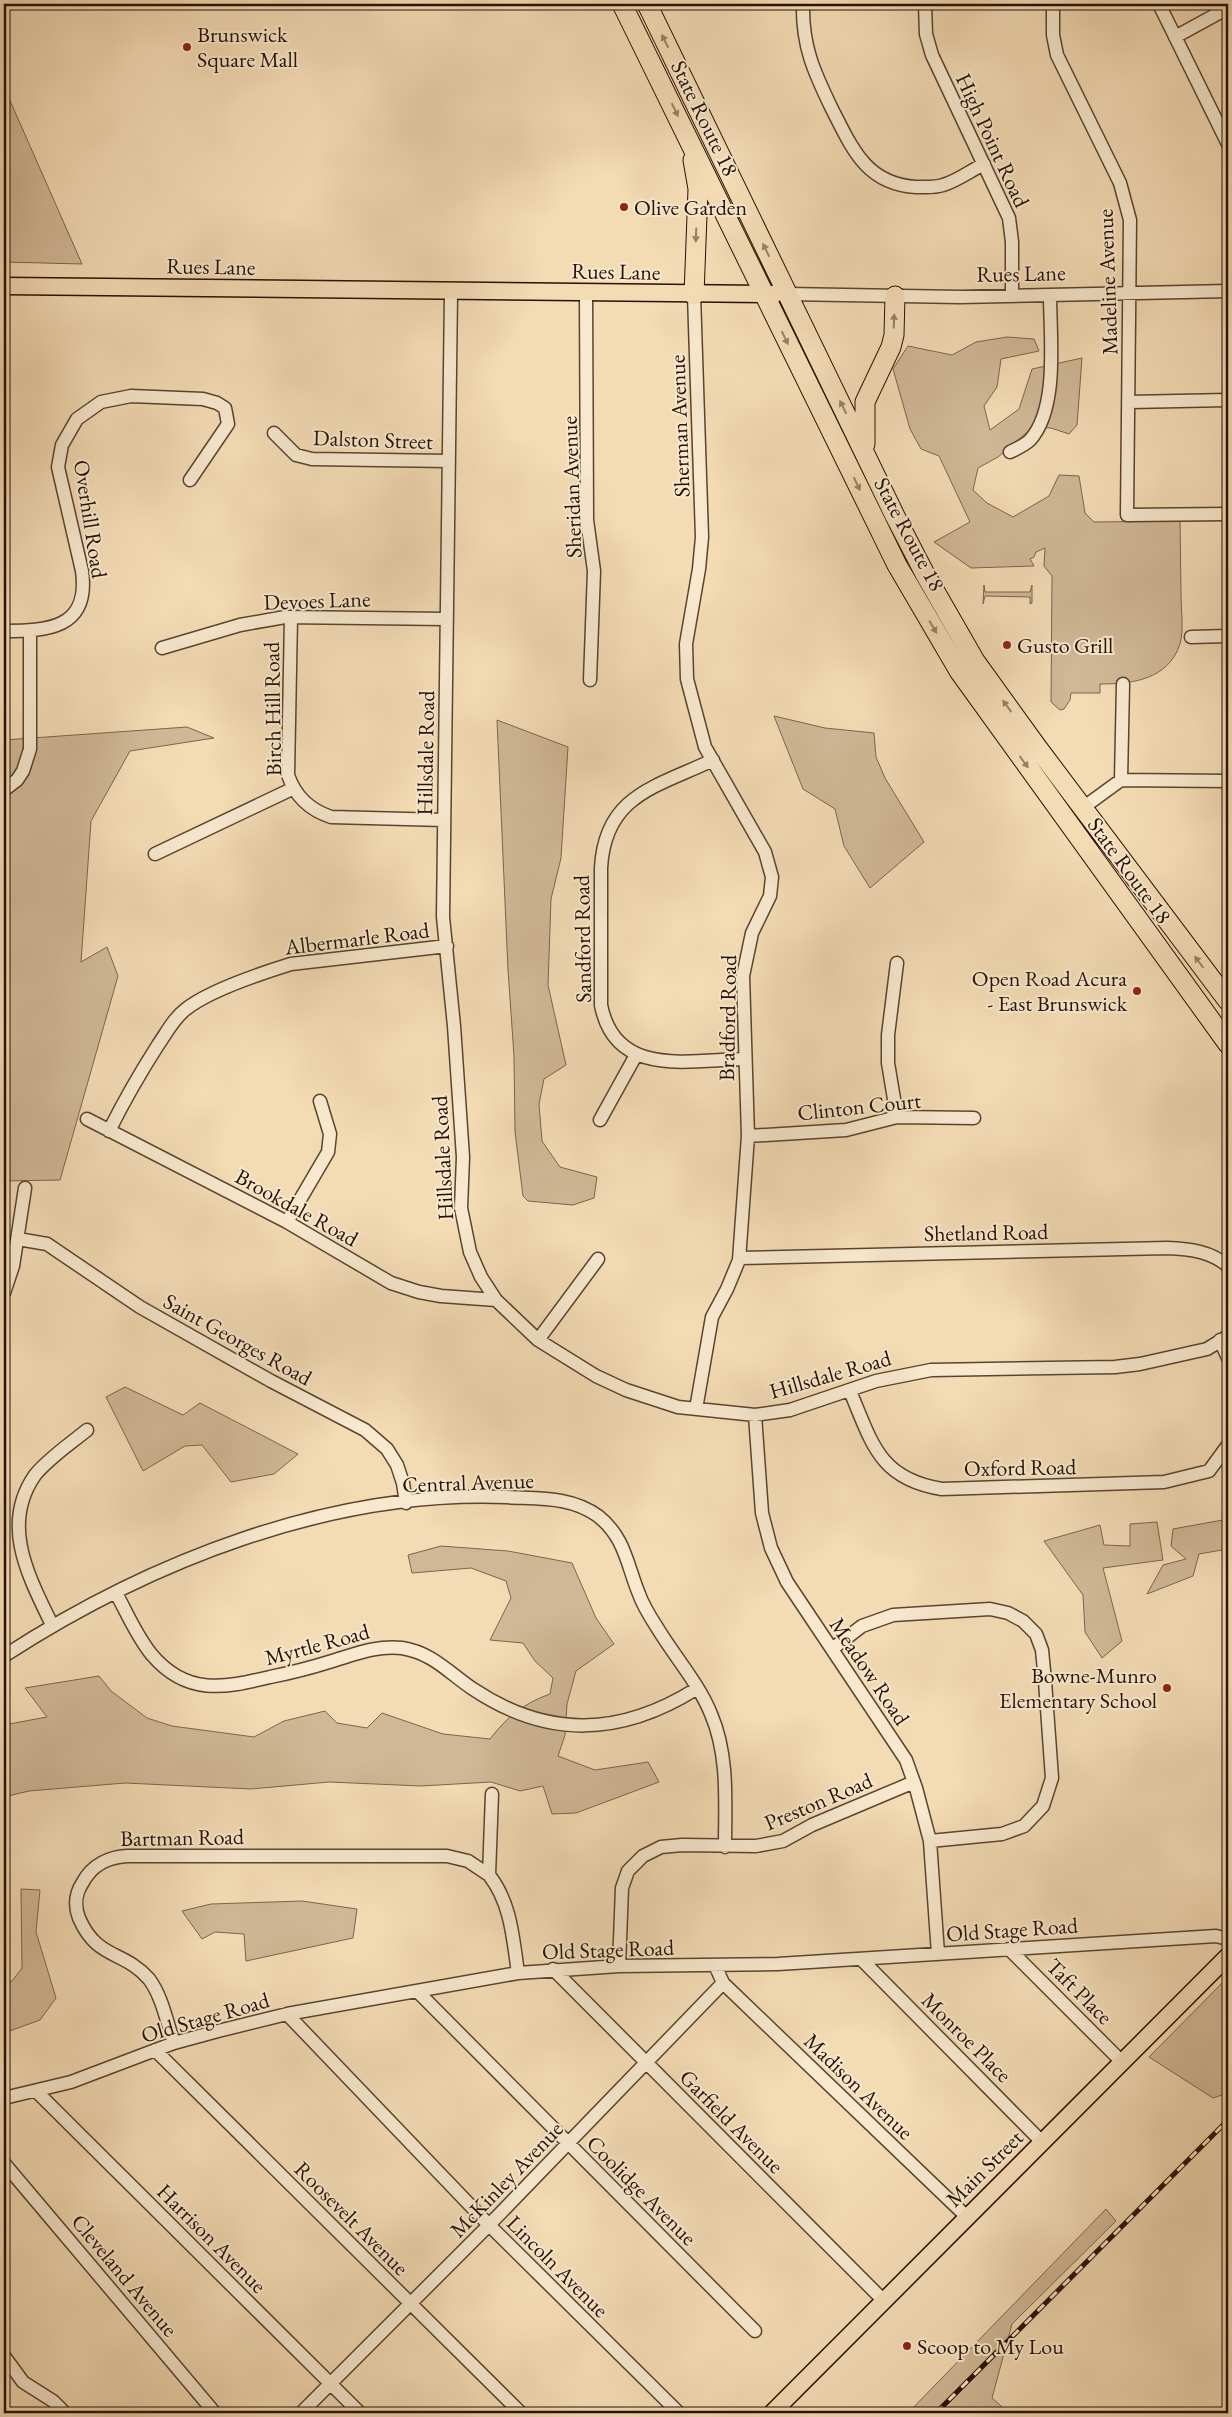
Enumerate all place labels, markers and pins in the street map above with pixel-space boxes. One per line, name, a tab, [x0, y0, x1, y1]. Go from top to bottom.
place label: Brunswick Square Mall	[197, 20, 298, 74]
marker: Brunswick Square Mall	[181, 41, 193, 53]
place label: Olive Garden	[634, 193, 747, 222]
marker: Olive Garden	[618, 201, 630, 213]
place label: Gusto Grill	[1017, 631, 1113, 660]
marker: Gusto Grill	[1001, 639, 1013, 651]
place label: Open Road Acura - East Brunswick	[972, 964, 1128, 1018]
marker: Open Road Acura - East Brunswick	[1131, 985, 1143, 997]
place label: Bowne-Munro Elementary School	[999, 1661, 1157, 1715]
marker: Bowne-Munro Elementary School	[1161, 1682, 1173, 1694]
place label: Scoop to My Lou	[917, 2332, 1064, 2361]
marker: Scoop to My Lou	[901, 2340, 913, 2352]

